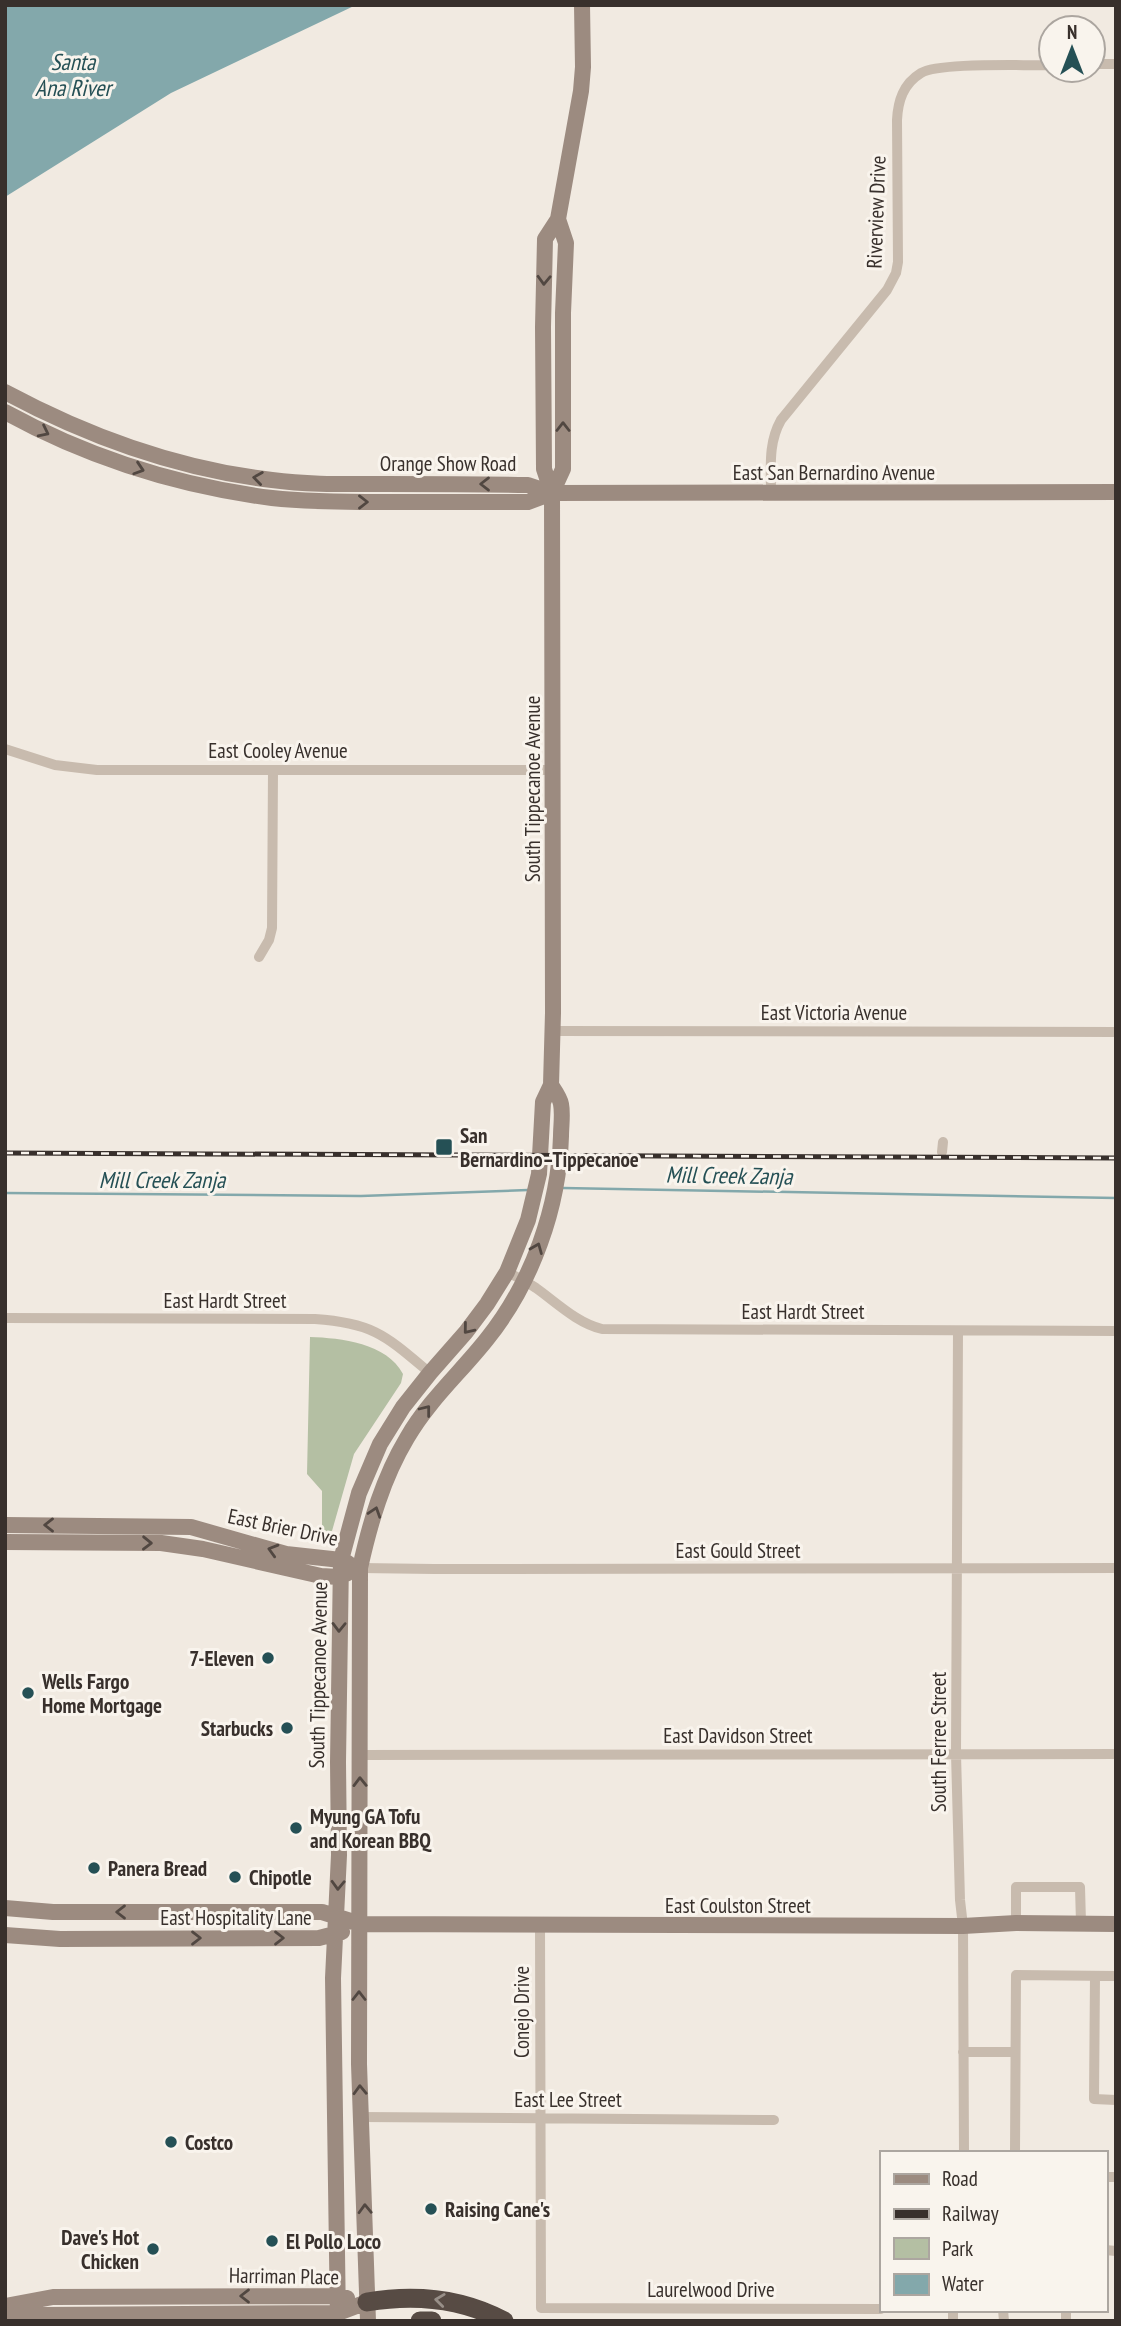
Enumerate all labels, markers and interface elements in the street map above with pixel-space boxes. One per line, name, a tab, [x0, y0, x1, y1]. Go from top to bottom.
north arrow	[1037, 14, 1107, 84]
text: N	[1067, 20, 1077, 44]
water label: Santa Ana River	[35, 47, 115, 102]
street label: Riverview Drive	[861, 155, 891, 269]
one-way arrow	[537, 274, 552, 285]
one-way arrow	[555, 421, 571, 432]
one-way arrow	[37, 424, 49, 438]
street label: Orange Show Road	[380, 450, 516, 477]
street label: East San Bernardino Avenue	[733, 459, 935, 486]
one-way arrow	[132, 461, 144, 476]
one-way arrow	[252, 471, 264, 486]
one-way arrow	[480, 477, 491, 492]
one-way arrow	[358, 494, 369, 510]
street label: South Tippecanoe Avenue	[519, 696, 546, 882]
street label: East Cooley Avenue	[208, 737, 348, 764]
street label: East Victoria Avenue	[761, 999, 907, 1026]
place label: San Bernardino–Tippecanoe	[460, 1122, 639, 1173]
marker: San Bernardino–Tippecanoe	[434, 1137, 454, 1157]
water label: Mill Creek Zanja	[665, 1159, 794, 1191]
water label: Mill Creek Zanja	[99, 1165, 227, 1194]
one-way arrow	[528, 1242, 542, 1254]
street label: East Hardt Street	[164, 1287, 287, 1314]
street label: East Hardt Street	[742, 1298, 865, 1325]
one-way arrow	[464, 1321, 477, 1333]
one-way arrow	[417, 1405, 430, 1418]
street label: East Brier Drive	[225, 1502, 341, 1552]
one-way arrow	[367, 1507, 381, 1519]
one-way arrow	[43, 1517, 54, 1533]
one-way arrow	[142, 1535, 153, 1551]
street label: East Gould Street	[675, 1537, 801, 1564]
one-way arrow	[268, 1544, 280, 1558]
street label: South Tippecanoe Avenue	[303, 1581, 333, 1769]
one-way arrow	[331, 1622, 347, 1633]
place label: 7-Eleven	[189, 1645, 254, 1672]
marker: 7-Eleven	[260, 1650, 276, 1666]
place label: Wells Fargo Home Mortgage	[41, 1668, 162, 1719]
street label: South Ferree Street	[925, 1671, 952, 1812]
marker: Wells Fargo Home Mortgage	[20, 1685, 36, 1701]
place label: Starbucks	[201, 1715, 273, 1742]
marker: Starbucks	[279, 1720, 295, 1736]
street label: East Davidson Street	[663, 1722, 813, 1749]
one-way arrow	[352, 1776, 368, 1787]
place label: Myung GA Tofu and Korean BBQ	[310, 1803, 432, 1854]
marker: Myung GA Tofu and Korean BBQ	[288, 1820, 304, 1836]
place label: Panera Bread	[108, 1855, 207, 1882]
marker: Panera Bread	[86, 1860, 102, 1876]
place label: Chipotle	[249, 1864, 312, 1891]
marker: Chipotle	[227, 1869, 243, 1885]
one-way arrow	[330, 1880, 345, 1891]
street label: East Coulston Street	[665, 1892, 811, 1919]
one-way arrow	[115, 1904, 126, 1920]
street label: East Hospitality Lane	[160, 1904, 312, 1931]
one-way arrow	[191, 1930, 202, 1946]
one-way arrow	[274, 1930, 285, 1946]
street label: Conejo Drive	[508, 1966, 535, 2058]
one-way arrow	[351, 1990, 367, 2000]
one-way arrow	[353, 2085, 368, 2096]
street label: East Lee Street	[514, 2086, 622, 2113]
place label: Costco	[185, 2129, 233, 2156]
marker: Costco	[163, 2134, 179, 2150]
legend	[880, 2151, 1107, 2312]
text: Road	[942, 2165, 978, 2192]
place label: Raising Cane's	[445, 2196, 550, 2223]
text: Railway	[942, 2200, 999, 2227]
marker: Raising Cane's	[423, 2201, 439, 2217]
one-way arrow	[358, 2203, 373, 2214]
place label: Dave's Hot Chicken	[61, 2224, 139, 2275]
place label: El Pollo Loco	[286, 2228, 381, 2255]
marker: El Pollo Loco	[264, 2233, 280, 2249]
text: Park	[942, 2235, 973, 2262]
marker: Dave's Hot Chicken	[145, 2241, 161, 2257]
street label: Harriman Place	[229, 2262, 339, 2290]
text: Water	[942, 2270, 984, 2297]
street label: Laurelwood Drive	[647, 2276, 775, 2303]
one-way arrow	[239, 2288, 250, 2304]
one-way arrow	[434, 2292, 446, 2307]

